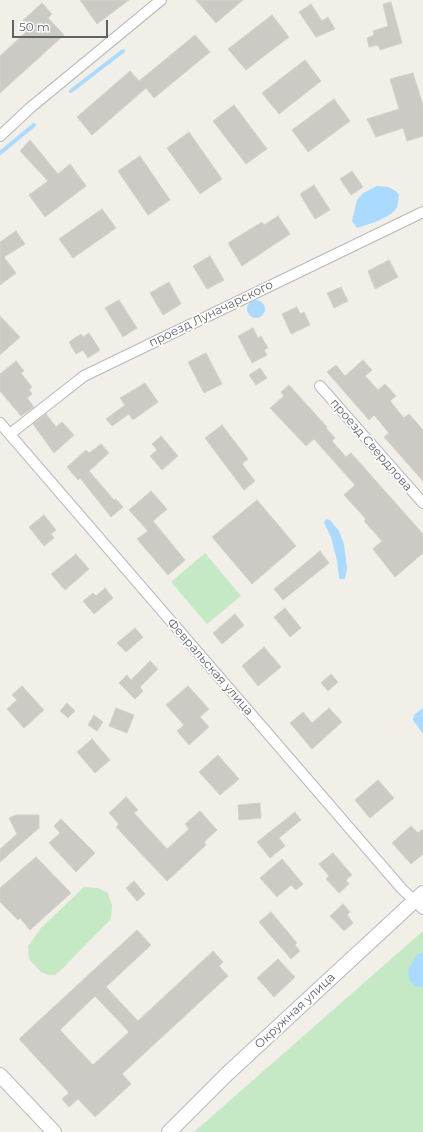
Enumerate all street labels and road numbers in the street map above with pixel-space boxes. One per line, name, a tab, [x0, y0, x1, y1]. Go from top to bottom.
street label: проезд Луначарского	[146, 278, 276, 350]
street label: проезд Свердлова	[327, 396, 415, 494]
street label: Февральская улица	[164, 616, 256, 718]
street label: Окружная улица	[252, 970, 338, 1052]

